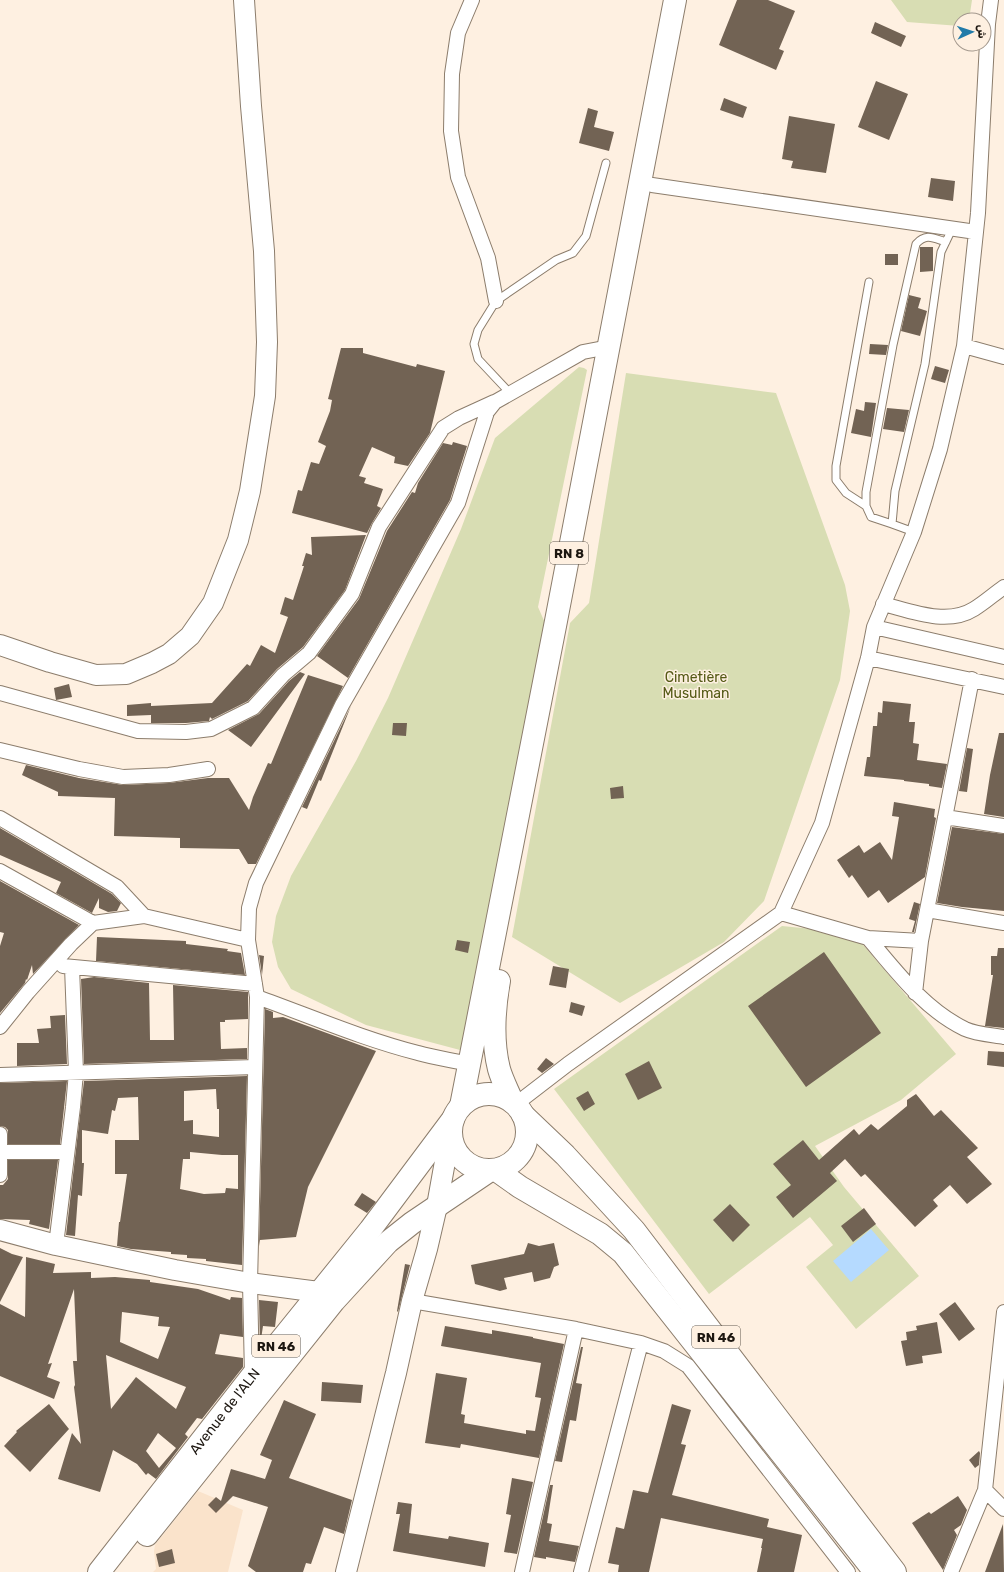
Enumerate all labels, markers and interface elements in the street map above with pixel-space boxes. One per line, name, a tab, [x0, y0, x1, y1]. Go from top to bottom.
north arrow	[952, 12, 992, 52]
text: ش	[975, 24, 988, 39]
road number: RN 8	[550, 542, 588, 564]
park label: Cimetière Musulman	[662, 669, 730, 702]
road number: RN 46	[692, 1326, 740, 1348]
road number: RN 46	[252, 1335, 300, 1357]
street label: Avenue de l'ALN	[186, 1365, 264, 1458]

